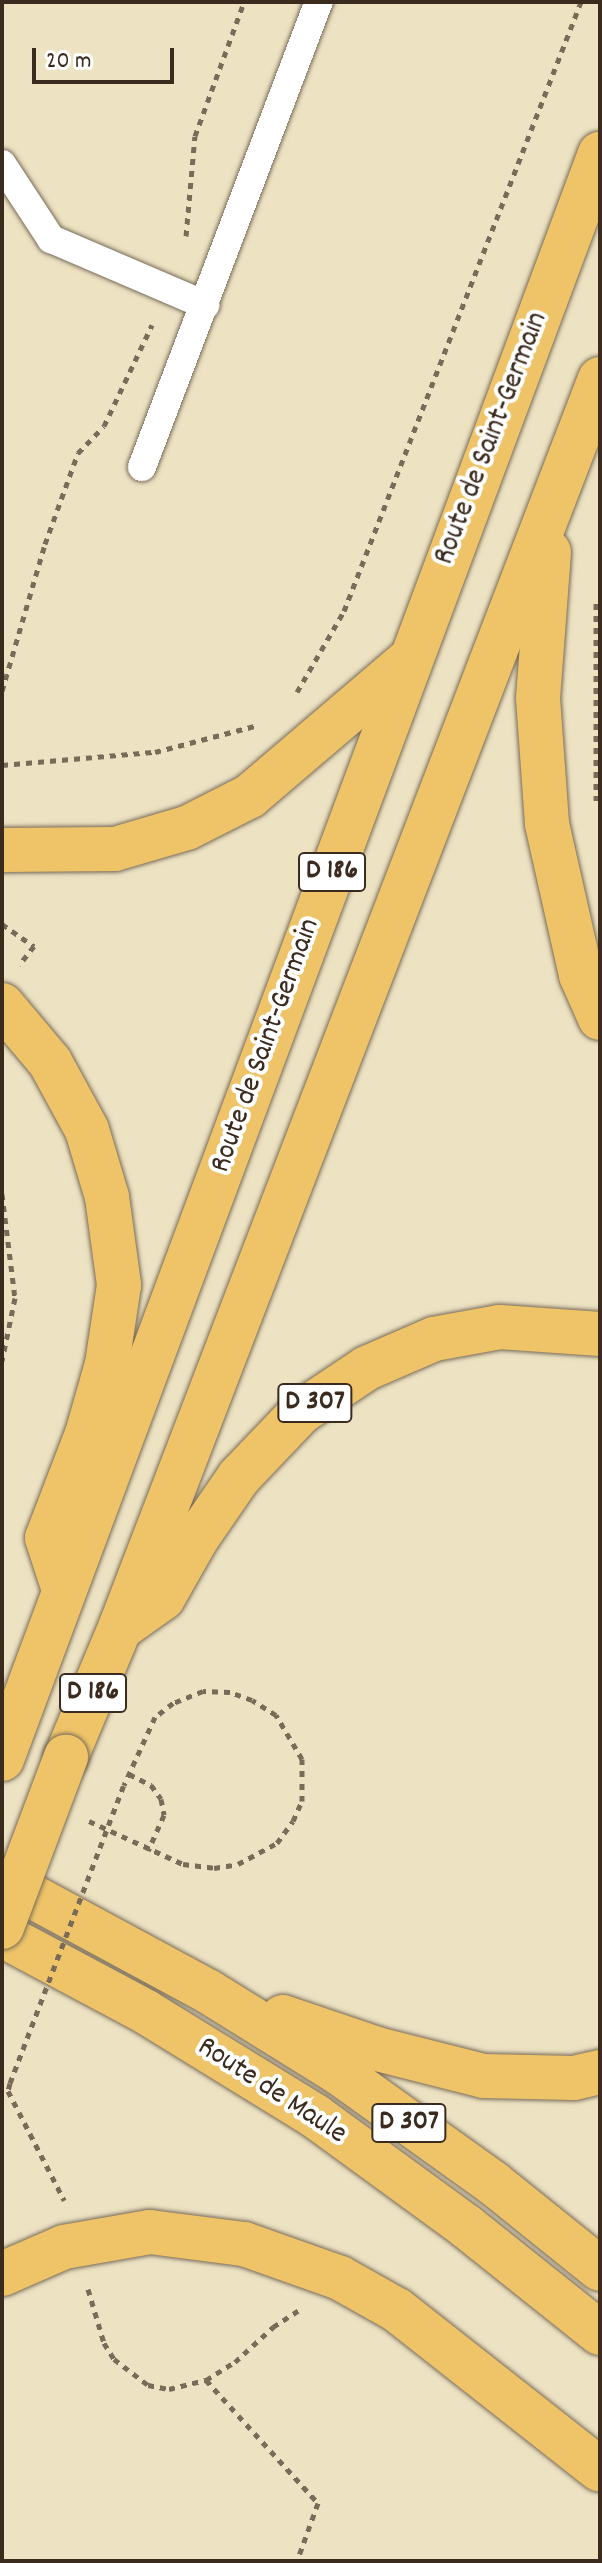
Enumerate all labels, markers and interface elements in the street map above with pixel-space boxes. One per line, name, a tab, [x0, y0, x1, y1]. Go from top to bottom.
scale bar	[36, 32, 178, 82]
text: 20 m	[46, 45, 92, 79]
street label: Route de Saint-Germain	[428, 308, 558, 570]
road number: D 186	[298, 848, 366, 896]
street label: Route de Saint-Germain	[204, 914, 330, 1178]
road number: D 307	[277, 1379, 353, 1427]
road number: D 186	[59, 1669, 127, 1717]
street label: Route de Maule	[189, 2030, 353, 2154]
road number: D 307	[371, 2099, 447, 2147]

